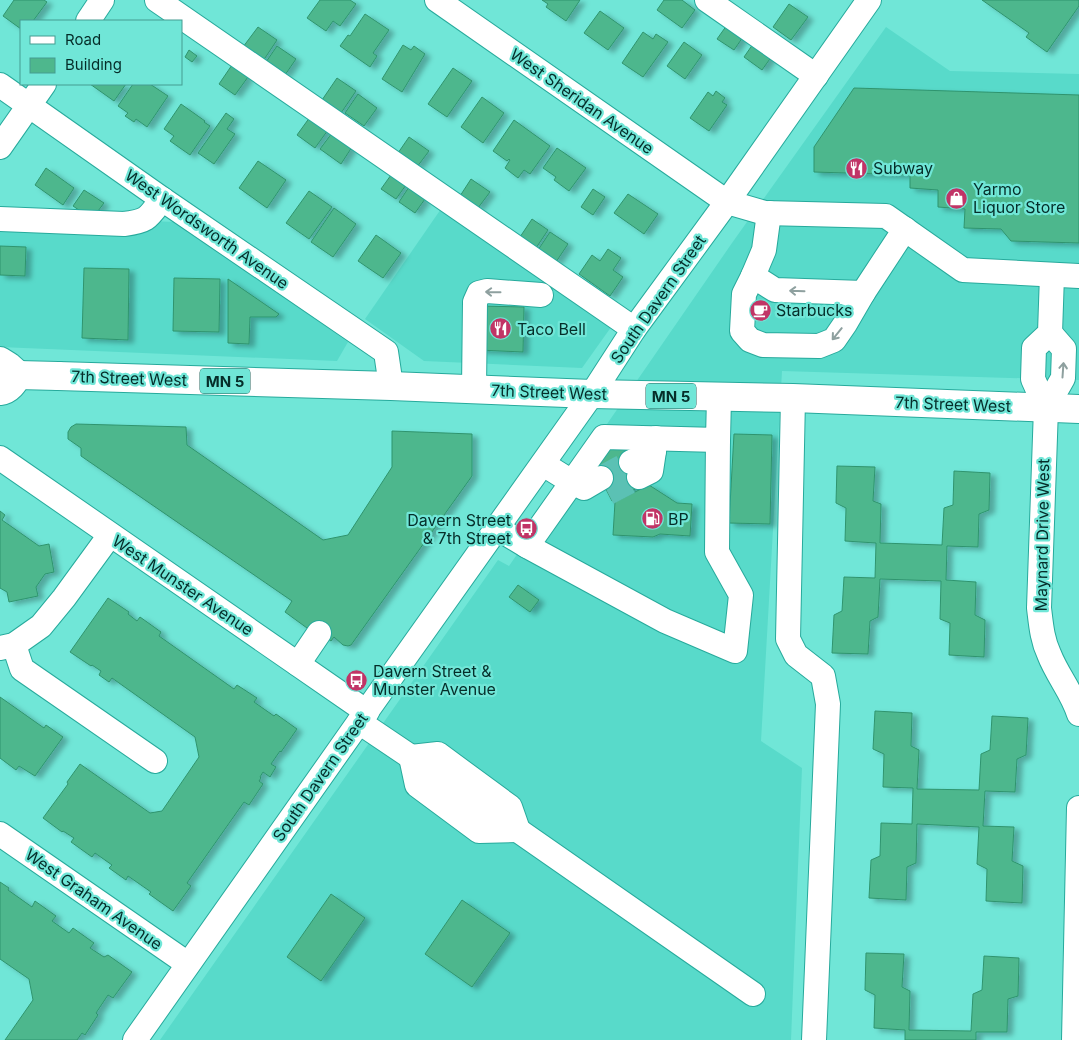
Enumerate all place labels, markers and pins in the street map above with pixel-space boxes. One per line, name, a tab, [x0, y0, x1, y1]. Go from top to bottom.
restaurant icon: Subway	[845, 156, 869, 180]
place label: Subway	[873, 158, 933, 178]
place label: Yarmo Liquor Store	[973, 179, 1065, 217]
shop icon: Yarmo Liquor Store	[945, 186, 969, 210]
cafe icon: Starbucks	[748, 298, 772, 322]
place label: Starbucks	[776, 300, 852, 320]
restaurant icon: Taco Bell	[489, 317, 513, 341]
place label: Taco Bell	[517, 319, 586, 339]
fuel station icon: BP	[640, 507, 664, 531]
place label: BP	[668, 509, 689, 529]
place label: Davern Street & 7th Street	[407, 510, 511, 548]
bus stop icon: Davern Street & 7th Street	[515, 517, 539, 541]
place label: Davern Street & Munster Avenue	[373, 661, 496, 699]
bus stop icon: Davern Street & Munster Avenue	[345, 668, 369, 692]

